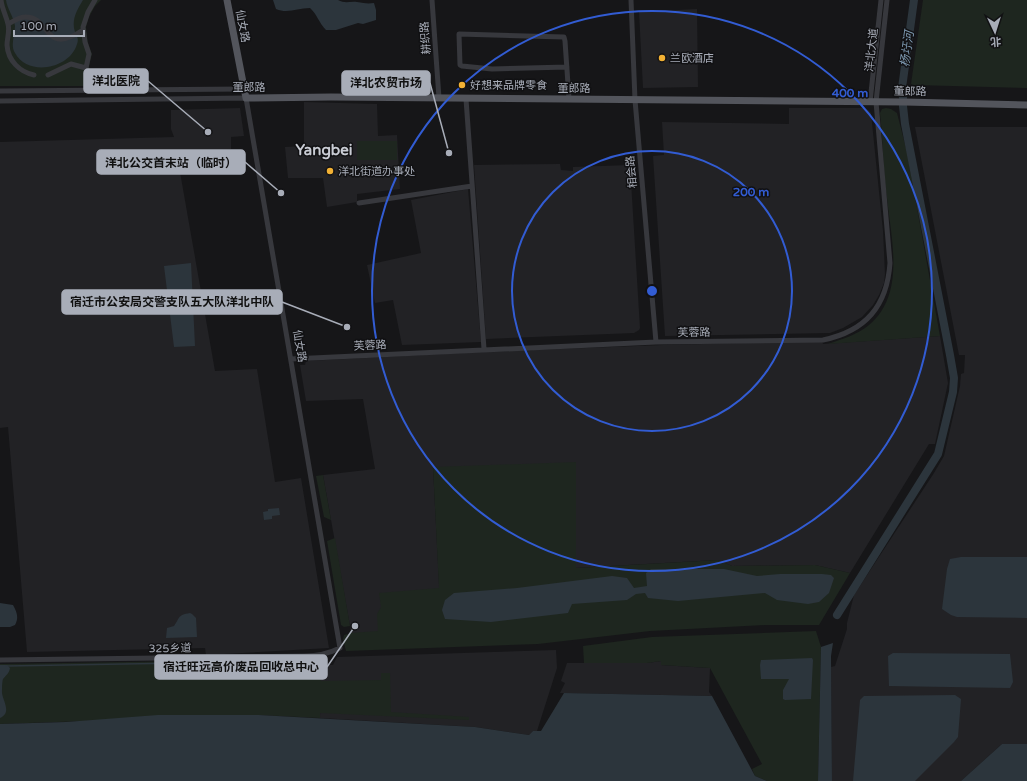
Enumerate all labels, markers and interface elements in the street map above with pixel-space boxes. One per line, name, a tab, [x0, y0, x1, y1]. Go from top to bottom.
street label: 仙女路	[233, 9, 252, 44]
scale bar	[14, 12, 84, 38]
north arrow	[975, 12, 1015, 52]
text: 100 m	[20, 19, 57, 33]
street label: 耕织路	[418, 21, 433, 55]
street label: 洋北大道	[863, 27, 880, 73]
water label: 杨圩河	[898, 28, 917, 68]
text: 北	[990, 35, 1002, 48]
place label: 兰欧酒店	[670, 52, 714, 65]
marker: 兰欧酒店	[657, 53, 667, 63]
callout: 洋北医院	[84, 69, 148, 93]
callout: 洋北农贸市场	[342, 71, 430, 95]
text: 洋北医院	[92, 74, 140, 88]
text: 洋北农贸市场	[350, 76, 422, 90]
place label: 好想来品牌零食	[470, 79, 547, 92]
marker: 好想来品牌零食	[457, 80, 467, 90]
street label: 董郎路	[233, 81, 266, 94]
street label: 董郎路	[558, 82, 591, 95]
street label: 董郎路	[893, 85, 927, 98]
text: 400 m	[832, 86, 868, 100]
district label: Yangbei	[295, 141, 353, 160]
callout: 洋北公交首末站（临时）	[97, 150, 245, 174]
street label: 相会路	[624, 155, 639, 189]
text: 洋北公交首末站（临时）	[105, 156, 237, 170]
place label: 洋北街道办事处	[338, 165, 415, 178]
marker: 洋北街道办事处	[325, 166, 335, 176]
text: 200 m	[733, 185, 769, 199]
centre of rings	[645, 284, 659, 298]
callout: 宿迁市公安局交警支队五大队洋北中队	[62, 290, 282, 314]
text: 宿迁市公安局交警支队五大队洋北中队	[70, 295, 274, 309]
street label: 芙蓉路	[677, 326, 711, 339]
street label: 仙女路	[290, 329, 309, 363]
street label: 芙蓉路	[353, 338, 387, 353]
street label: 325乡道	[149, 642, 191, 655]
callout: 宿迁旺远高价废品回收总中心	[155, 655, 327, 679]
text: 宿迁旺远高价废品回收总中心	[163, 660, 319, 674]

